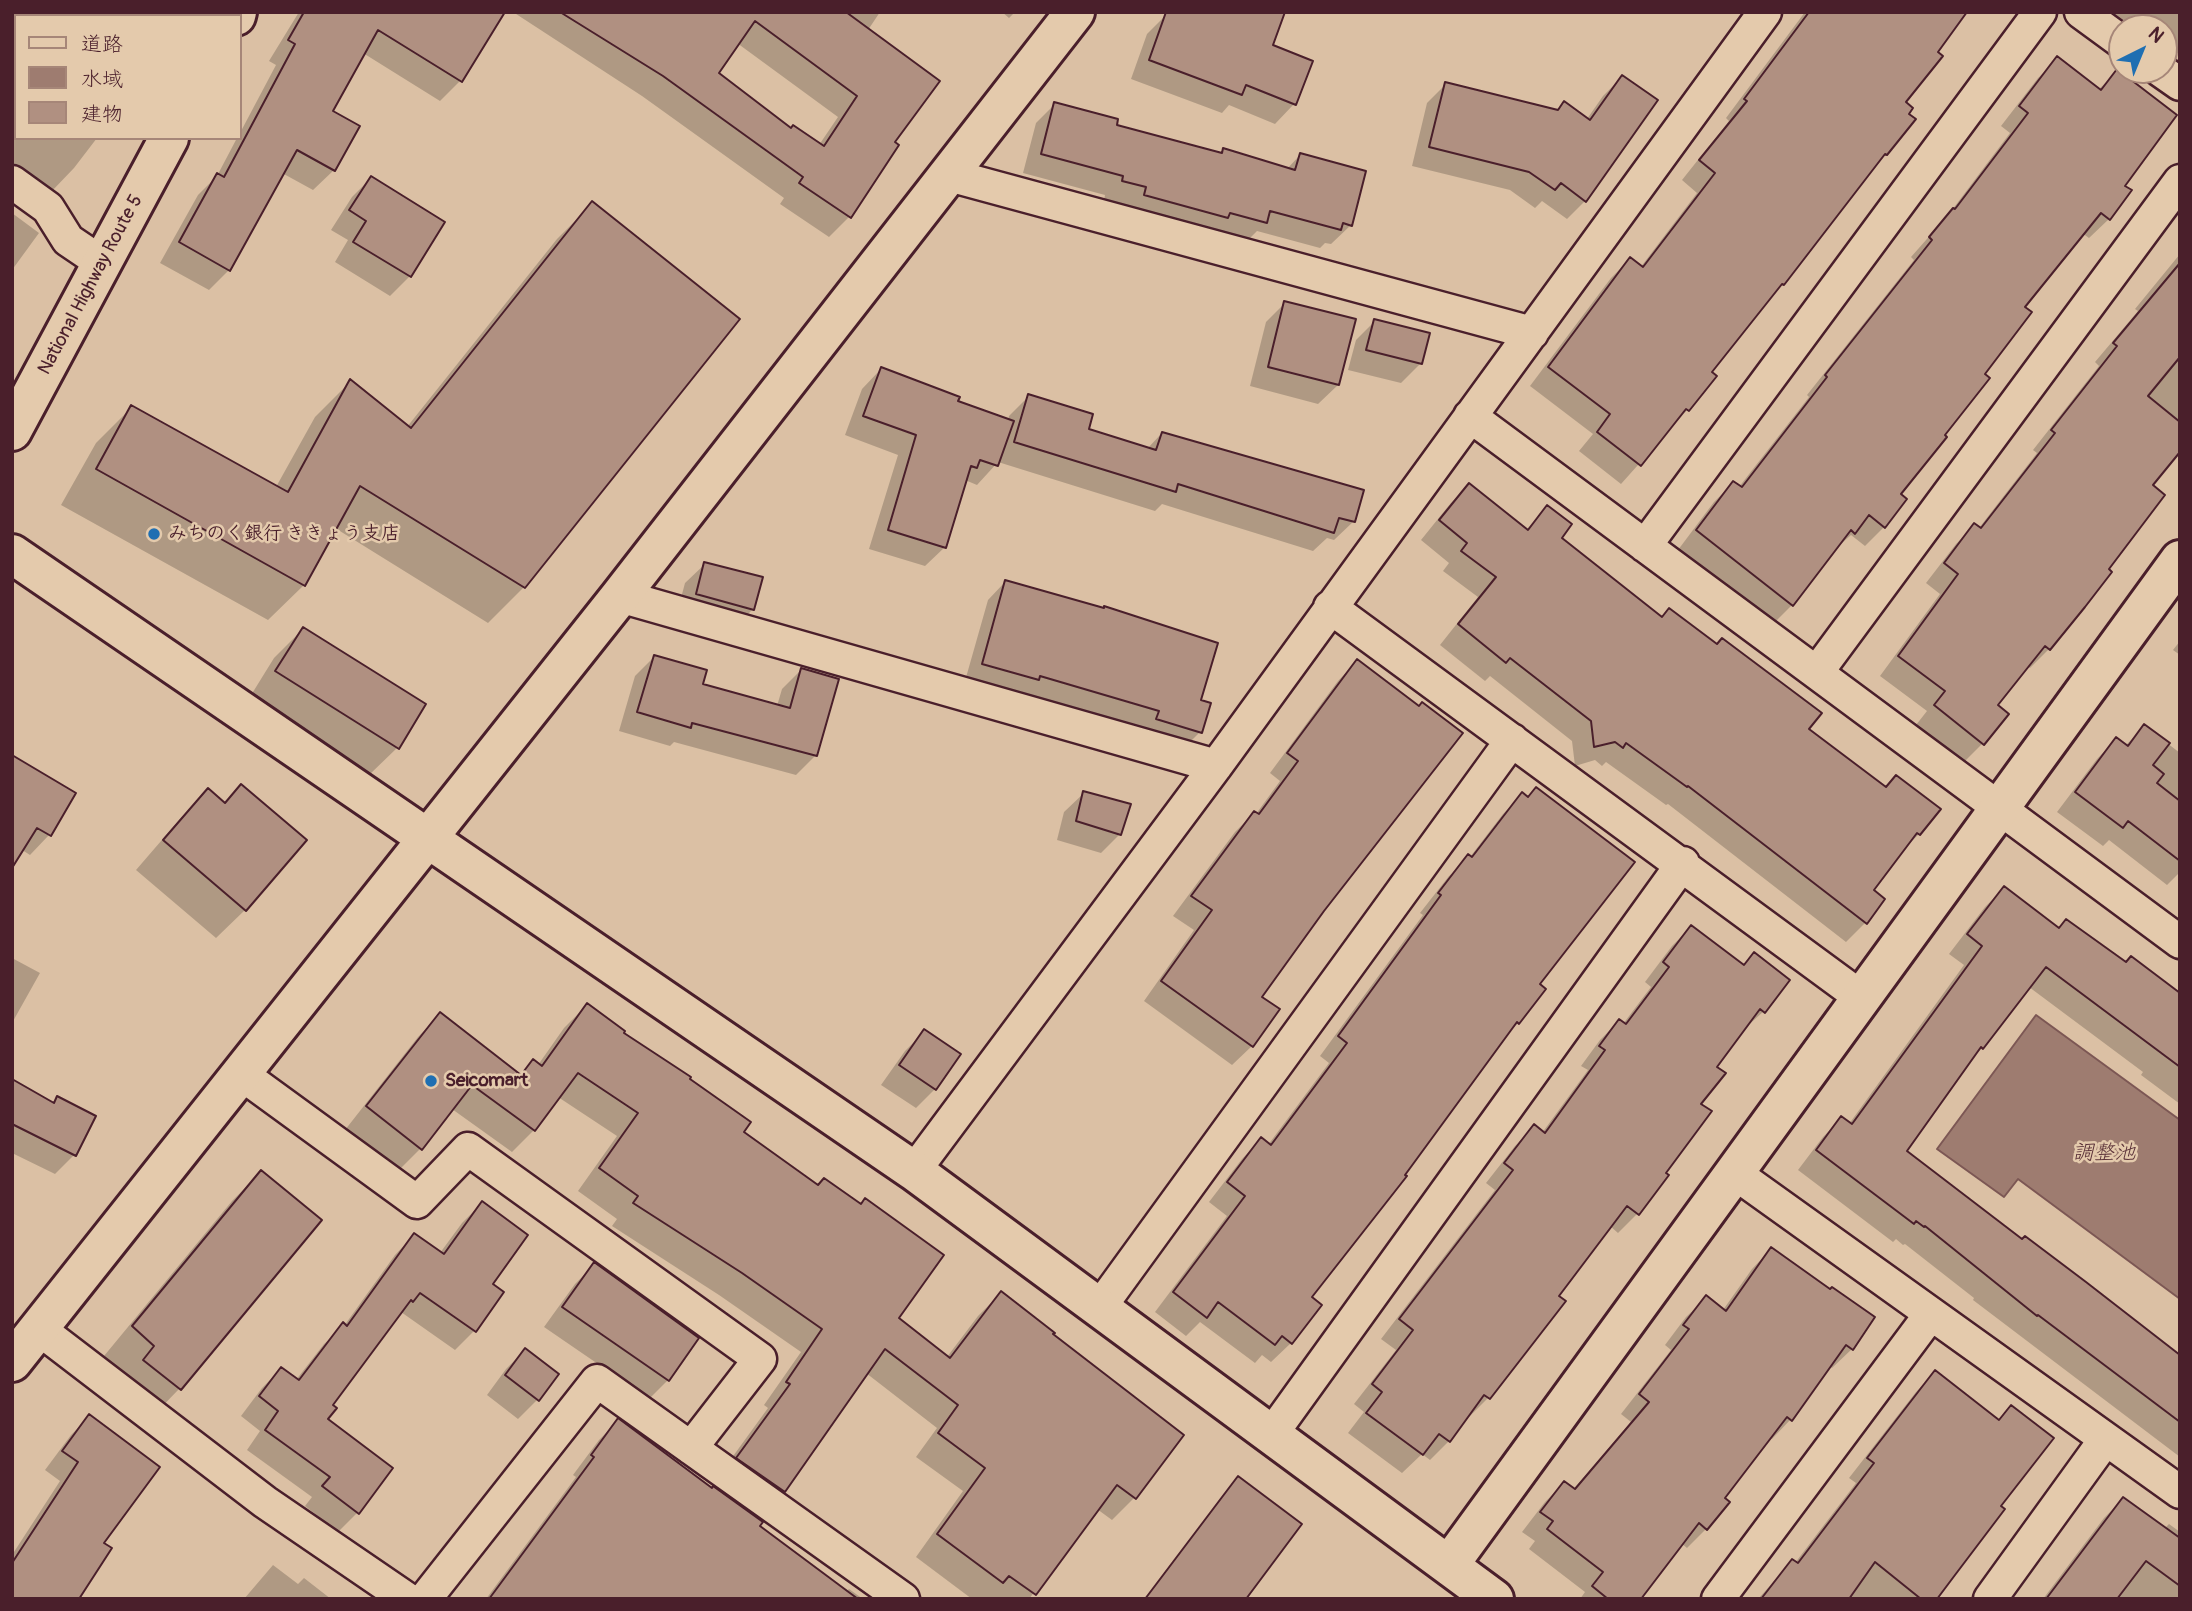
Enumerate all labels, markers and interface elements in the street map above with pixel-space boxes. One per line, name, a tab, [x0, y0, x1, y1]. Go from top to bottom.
legend	[14, 14, 242, 140]
north arrow	[2108, 14, 2178, 84]
text: N	[2143, 22, 2169, 48]
text: 道路	[81, 31, 123, 58]
text: 水域	[81, 66, 123, 93]
text: 建物	[81, 101, 123, 128]
street label: National Highway Route 5	[34, 191, 148, 379]
place label: みちのく銀行 ききょう支店	[168, 523, 400, 545]
marker: みちのく銀行 ききょう支店	[146, 526, 162, 542]
place label: Seicomart	[445, 1070, 528, 1092]
marker: Seicomart	[423, 1073, 439, 1089]
water label: 調整池	[2073, 1141, 2135, 1167]

